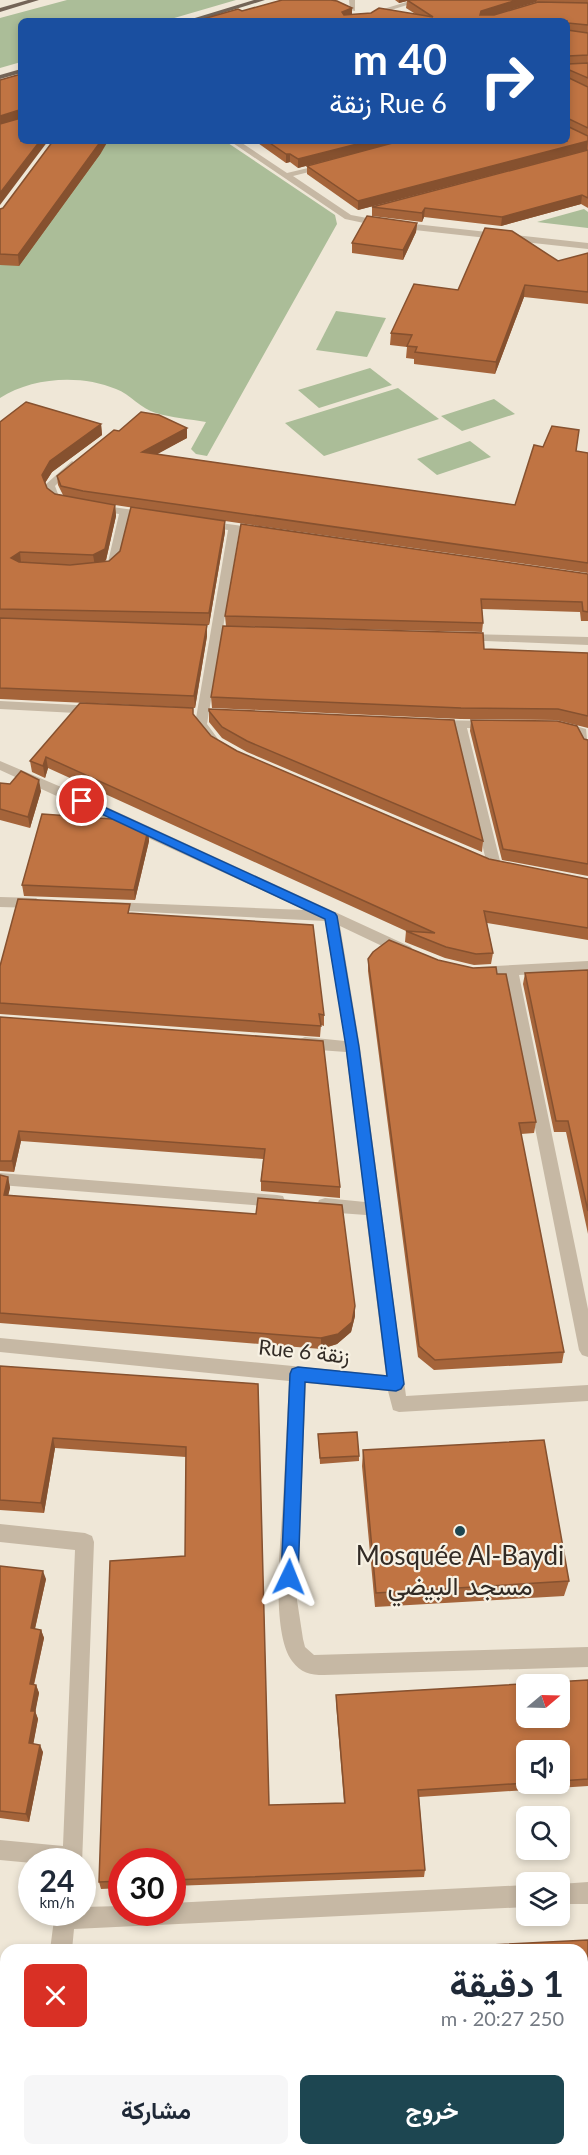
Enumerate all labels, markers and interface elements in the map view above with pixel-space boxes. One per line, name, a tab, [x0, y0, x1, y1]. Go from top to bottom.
text: 40 m	[353, 34, 447, 84]
icon: right	[468, 42, 546, 120]
text: Rue 6 زنقة	[329, 86, 447, 119]
pin	[56, 775, 107, 826]
icon: arrive	[65, 784, 98, 817]
street label: Rue 6 زنقة	[257, 1333, 351, 1370]
marker: Mosquée Al-Baydi مسجد البيضي	[453, 1524, 467, 1538]
place label: Mosquée Al-Baydi مسجد البيضي	[356, 1539, 564, 1607]
position arrow	[257, 1545, 321, 1609]
north arrow	[516, 1674, 570, 1728]
map controls	[516, 1674, 570, 1926]
button: sound	[516, 1740, 570, 1794]
button: search	[516, 1806, 570, 1860]
speed limit sign: 30	[108, 1848, 186, 1926]
text: 24	[40, 1862, 74, 1898]
button: layers	[516, 1872, 570, 1926]
text: km/h	[39, 1893, 75, 1911]
text: 1 دقيقة	[449, 1961, 564, 2005]
button: close	[24, 1964, 87, 2027]
text: 250 m · 20:27	[441, 2006, 564, 2030]
button: مشاركة	[24, 2075, 288, 2144]
button: خروج	[300, 2075, 564, 2144]

